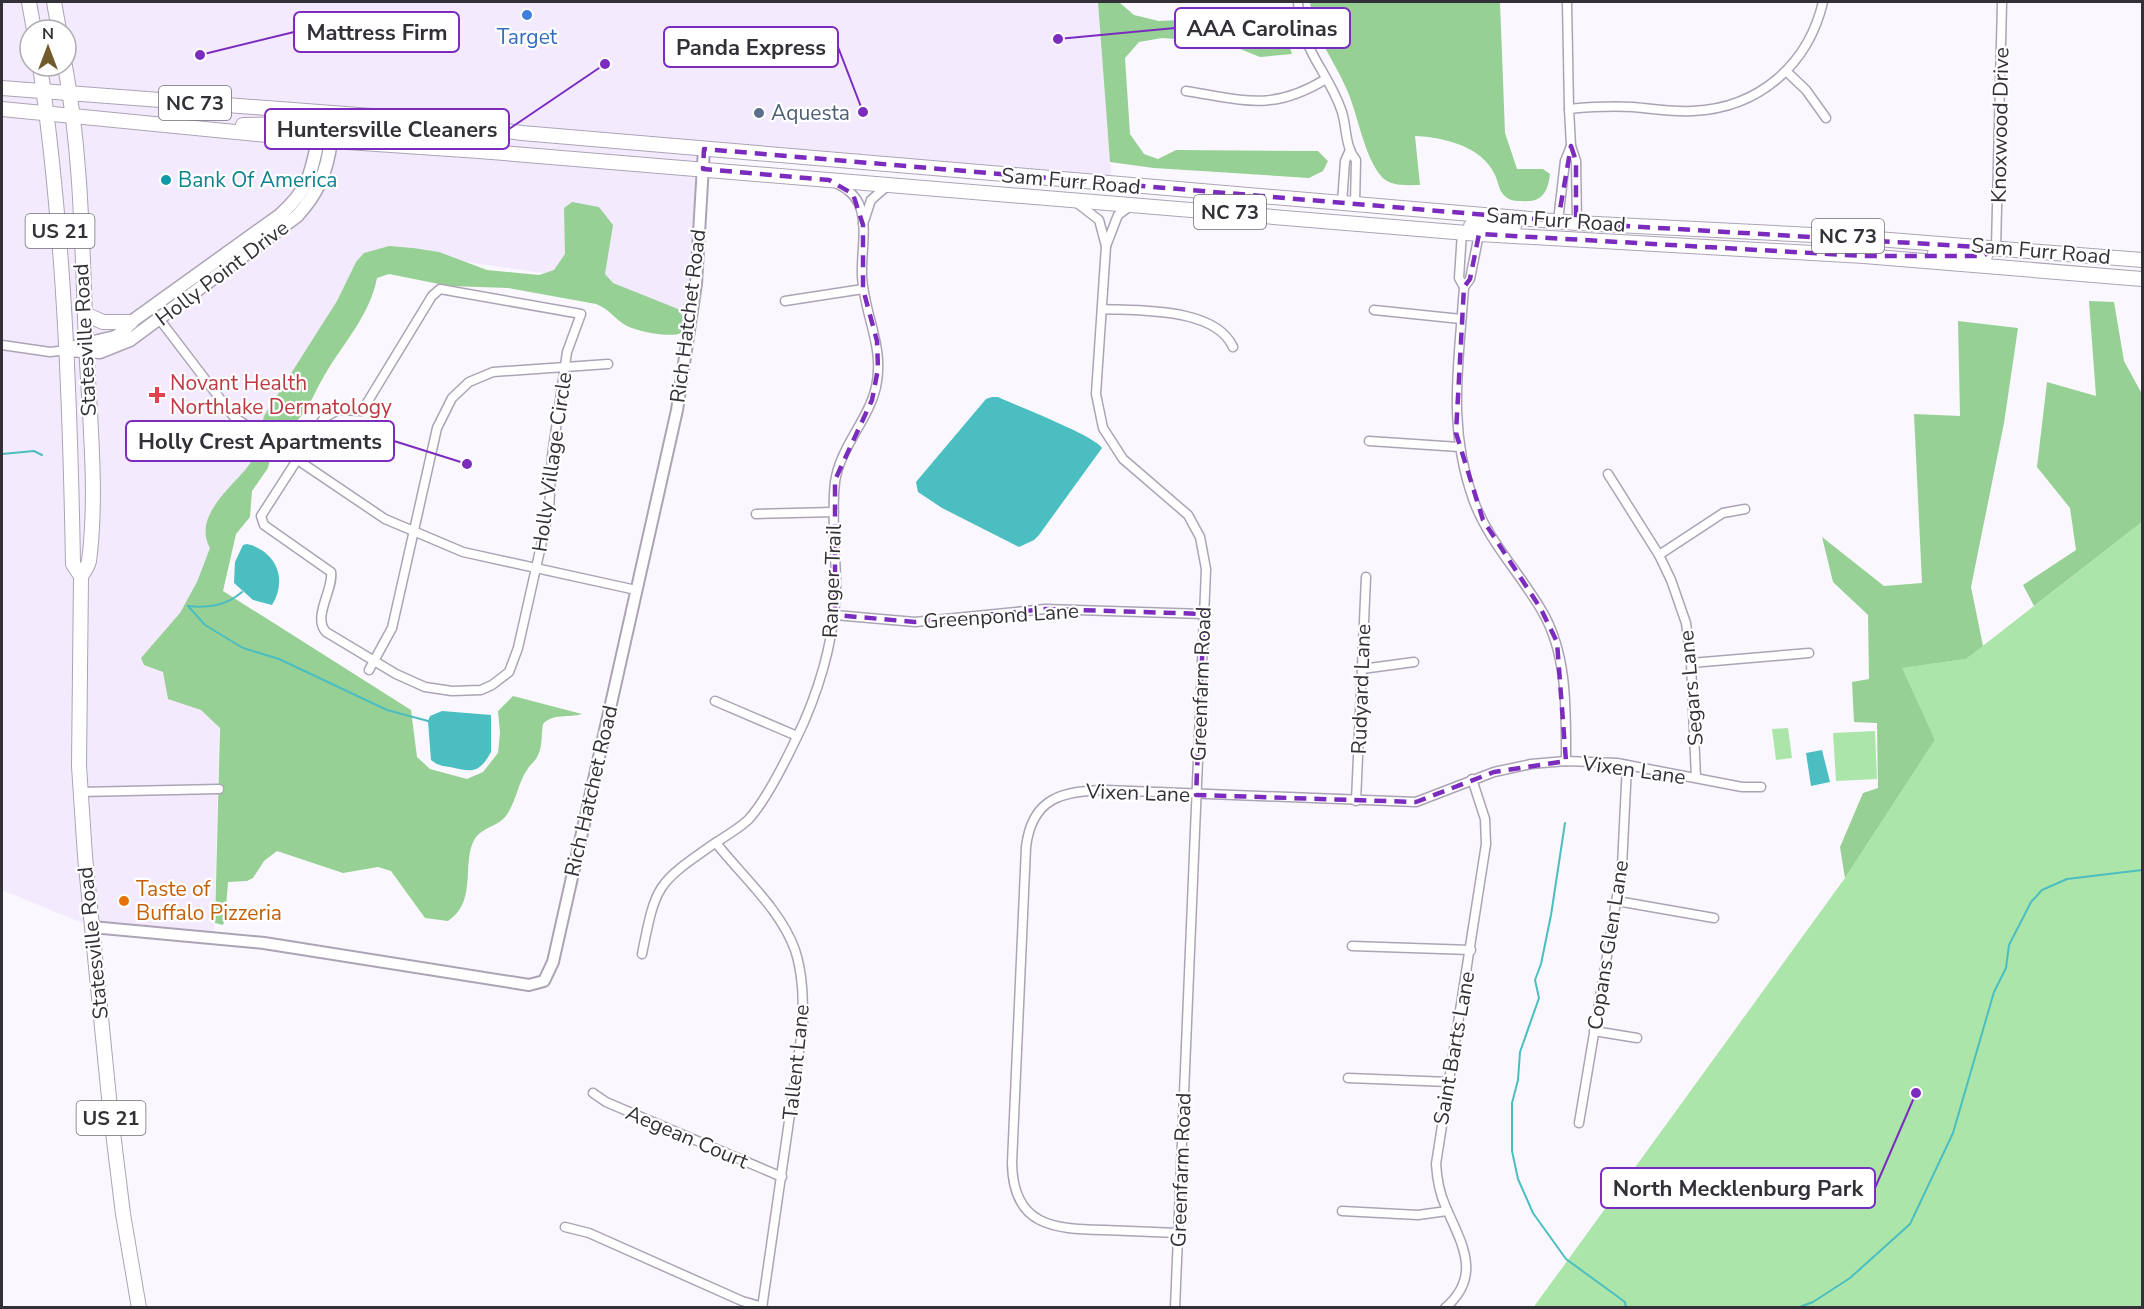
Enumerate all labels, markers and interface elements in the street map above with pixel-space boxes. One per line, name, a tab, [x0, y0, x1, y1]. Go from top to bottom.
marker: Target	[520, 8, 534, 22]
callout: AAA Carolinas	[1175, 8, 1350, 48]
callout: Mattress Firm	[294, 12, 459, 52]
text: AAA Carolinas	[1186, 14, 1338, 44]
north arrow	[18, 18, 78, 78]
text: Mattress Firm	[306, 18, 448, 48]
text: N	[42, 23, 54, 45]
place label: Target	[497, 23, 558, 51]
callout: Panda Express	[664, 27, 838, 67]
text: Panda Express	[676, 33, 826, 63]
street label: Knoxwood Drive	[1985, 47, 2015, 203]
road number: NC 73	[159, 86, 231, 120]
place label: Aquesta	[771, 99, 850, 127]
marker: Aquesta	[752, 106, 766, 120]
callout: Huntersville Cleaners	[265, 109, 509, 149]
text: Huntersville Cleaners	[277, 115, 497, 145]
street label: Sam Furr Road	[1000, 161, 1142, 201]
place label: Bank Of America	[178, 166, 337, 194]
marker: Bank Of America	[159, 173, 173, 187]
road number: NC 73	[1194, 195, 1266, 229]
street label: Sam Furr Road	[1485, 201, 1627, 239]
road number: US 21	[26, 214, 94, 248]
street label: Holly Point Drive	[150, 214, 294, 332]
road number: NC 73	[1812, 219, 1884, 253]
street label: Rich Hatchet Road	[663, 228, 713, 404]
street label: Sam Furr Road	[1970, 231, 2112, 271]
street label: Statesville Road	[67, 263, 103, 417]
place label: Novant Health Northlake Dermatology	[170, 369, 392, 421]
street label: Holly Village Circle	[526, 370, 578, 554]
marker: Novant Health Northlake Dermatology	[148, 386, 166, 404]
callout: Holly Crest Apartments	[126, 421, 394, 461]
text: Holly Crest Apartments	[138, 427, 382, 457]
street label: Ranger Trail	[816, 523, 848, 639]
street label: Greenpond Lane	[922, 597, 1080, 635]
street label: Greenfarm Road	[1184, 606, 1218, 762]
street label: Rudyard Lane	[1345, 623, 1377, 755]
street label: Segars Lane	[1672, 629, 1710, 747]
street label: Rich Hatchet Road	[558, 703, 624, 879]
street label: Vixen Lane	[1579, 749, 1688, 791]
street label: Vixen Lane	[1084, 777, 1191, 809]
street label: Copans Glen Lane	[1581, 858, 1635, 1032]
street label: Statesville Road	[71, 865, 115, 1021]
place label: Taste of Buffalo Pizzeria	[136, 875, 282, 927]
marker: Taste of Buffalo Pizzeria	[117, 894, 131, 908]
street label: Saint Barts Lane	[1427, 969, 1481, 1127]
street label: Tallent Lane	[776, 1003, 816, 1121]
street label: Greenfarm Road	[1164, 1092, 1198, 1248]
street label: Aegean Court	[621, 1099, 753, 1176]
road number: US 21	[76, 1101, 146, 1135]
callout: North Mecklenburg Park	[1601, 1168, 1875, 1208]
text: North Mecklenburg Park	[1613, 1174, 1864, 1204]

